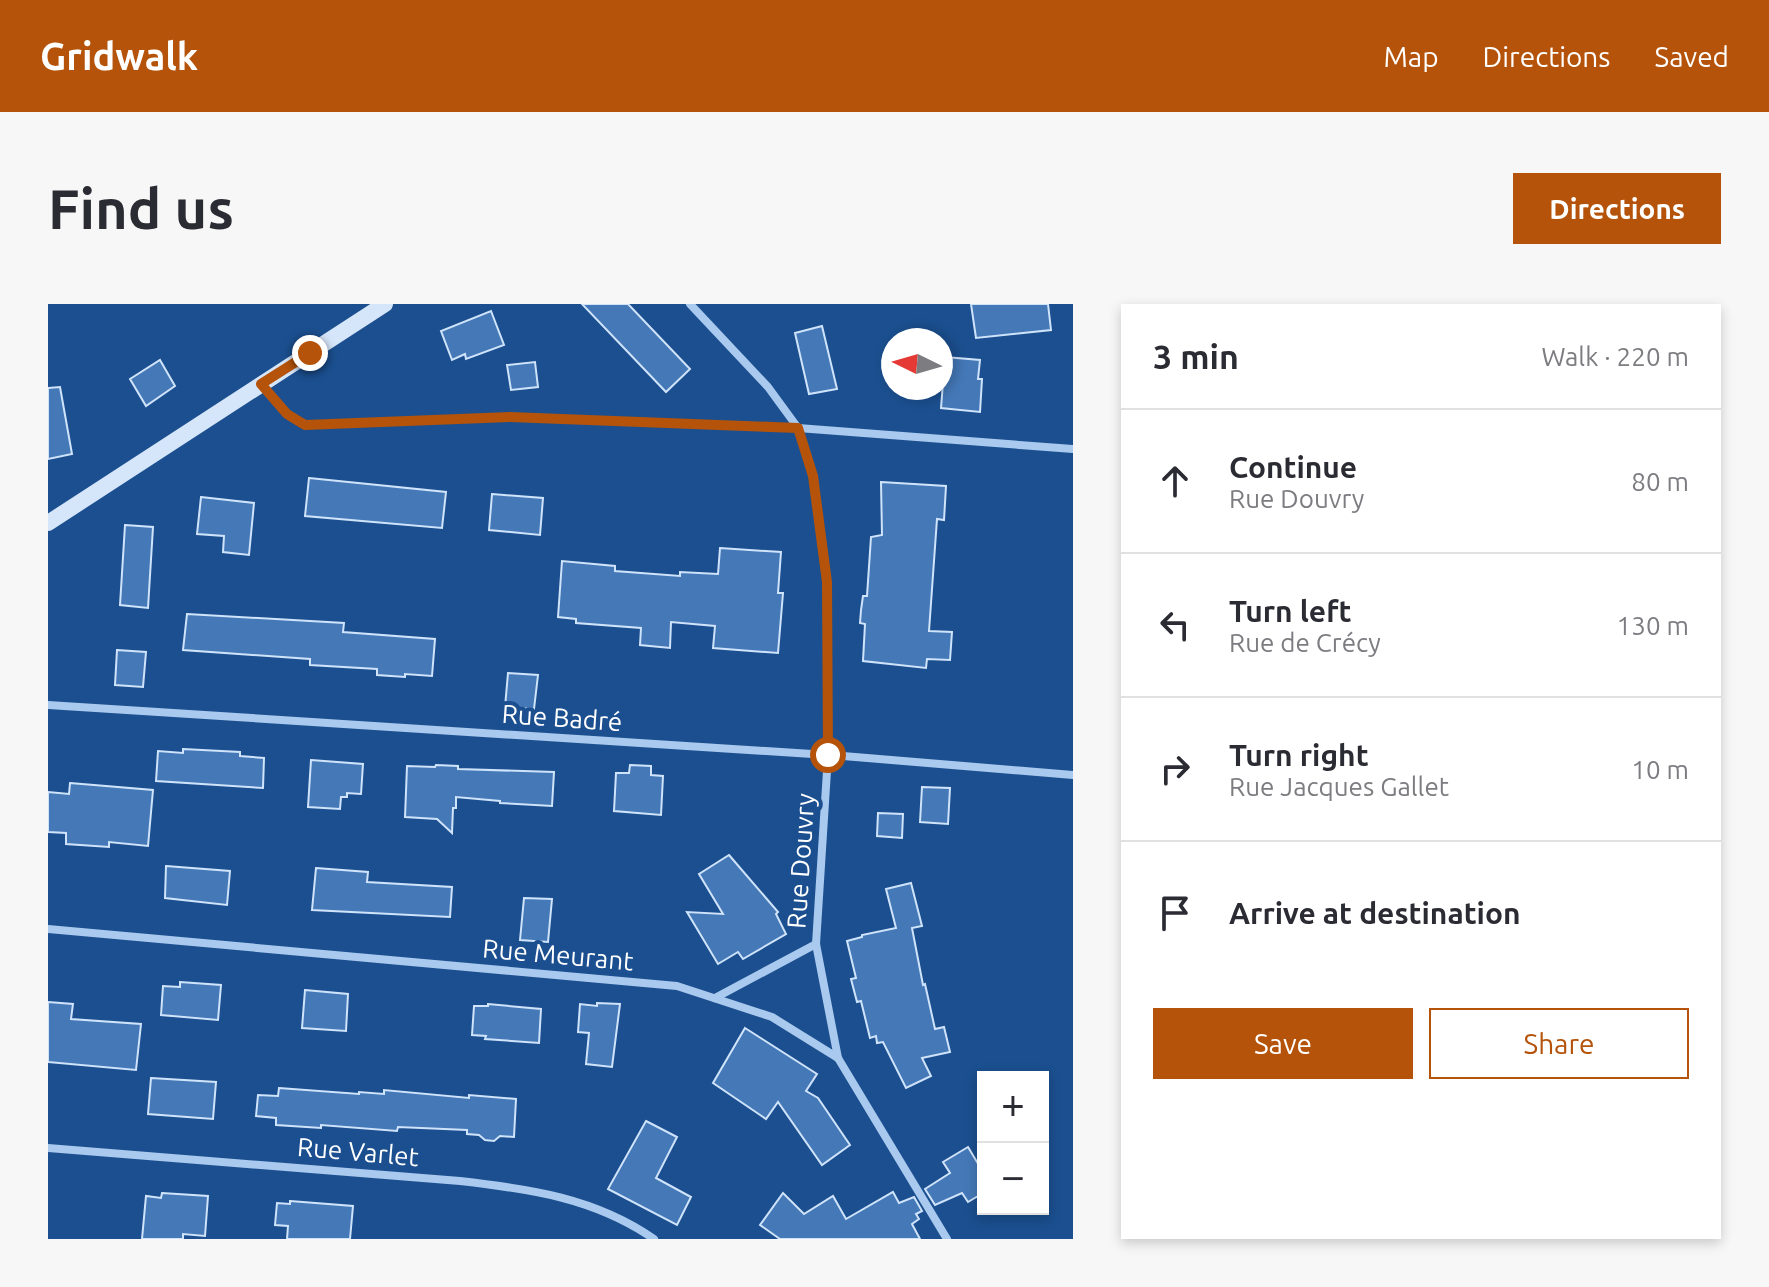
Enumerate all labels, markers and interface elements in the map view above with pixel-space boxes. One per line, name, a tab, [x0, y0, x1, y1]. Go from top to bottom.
text: Gridwalk	[40, 35, 198, 77]
text: Map	[1383, 41, 1439, 72]
text: Directions	[1483, 41, 1610, 72]
text: Saved	[1654, 41, 1729, 72]
button: Directions	[1513, 173, 1721, 244]
text: Find us	[48, 177, 234, 240]
north arrow	[881, 328, 953, 400]
route end	[292, 335, 328, 371]
text: 3 min	[1153, 337, 1239, 375]
text: Walk · 220 m	[1541, 342, 1689, 371]
text: Continue	[1229, 450, 1357, 484]
icon: ahead	[1153, 459, 1197, 503]
text: 80 m	[1631, 467, 1689, 496]
text: Rue Douvry	[1229, 484, 1364, 513]
text: Turn left	[1229, 594, 1351, 628]
icon: left	[1153, 603, 1197, 647]
text: 130 m	[1617, 611, 1689, 640]
text: Rue de Crécy	[1229, 628, 1381, 657]
street label: Rue Badré	[501, 699, 623, 736]
route start	[810, 737, 846, 773]
text: Turn right	[1229, 738, 1369, 772]
icon: right	[1153, 747, 1197, 791]
text: 10 m	[1631, 755, 1689, 784]
text: Rue Jacques Gallet	[1229, 772, 1449, 801]
street label: Rue Douvry	[781, 792, 820, 929]
icon: arrive	[1153, 891, 1197, 935]
text: Arrive at destination	[1229, 896, 1521, 930]
street label: Rue Meurant	[481, 933, 635, 976]
button: Save	[1153, 1008, 1413, 1079]
button: Share	[1429, 1008, 1689, 1079]
map controls	[977, 1071, 1049, 1215]
button: +	[977, 1071, 1049, 1143]
street label: Rue Varlet	[296, 1132, 420, 1171]
button: −	[977, 1143, 1049, 1215]

